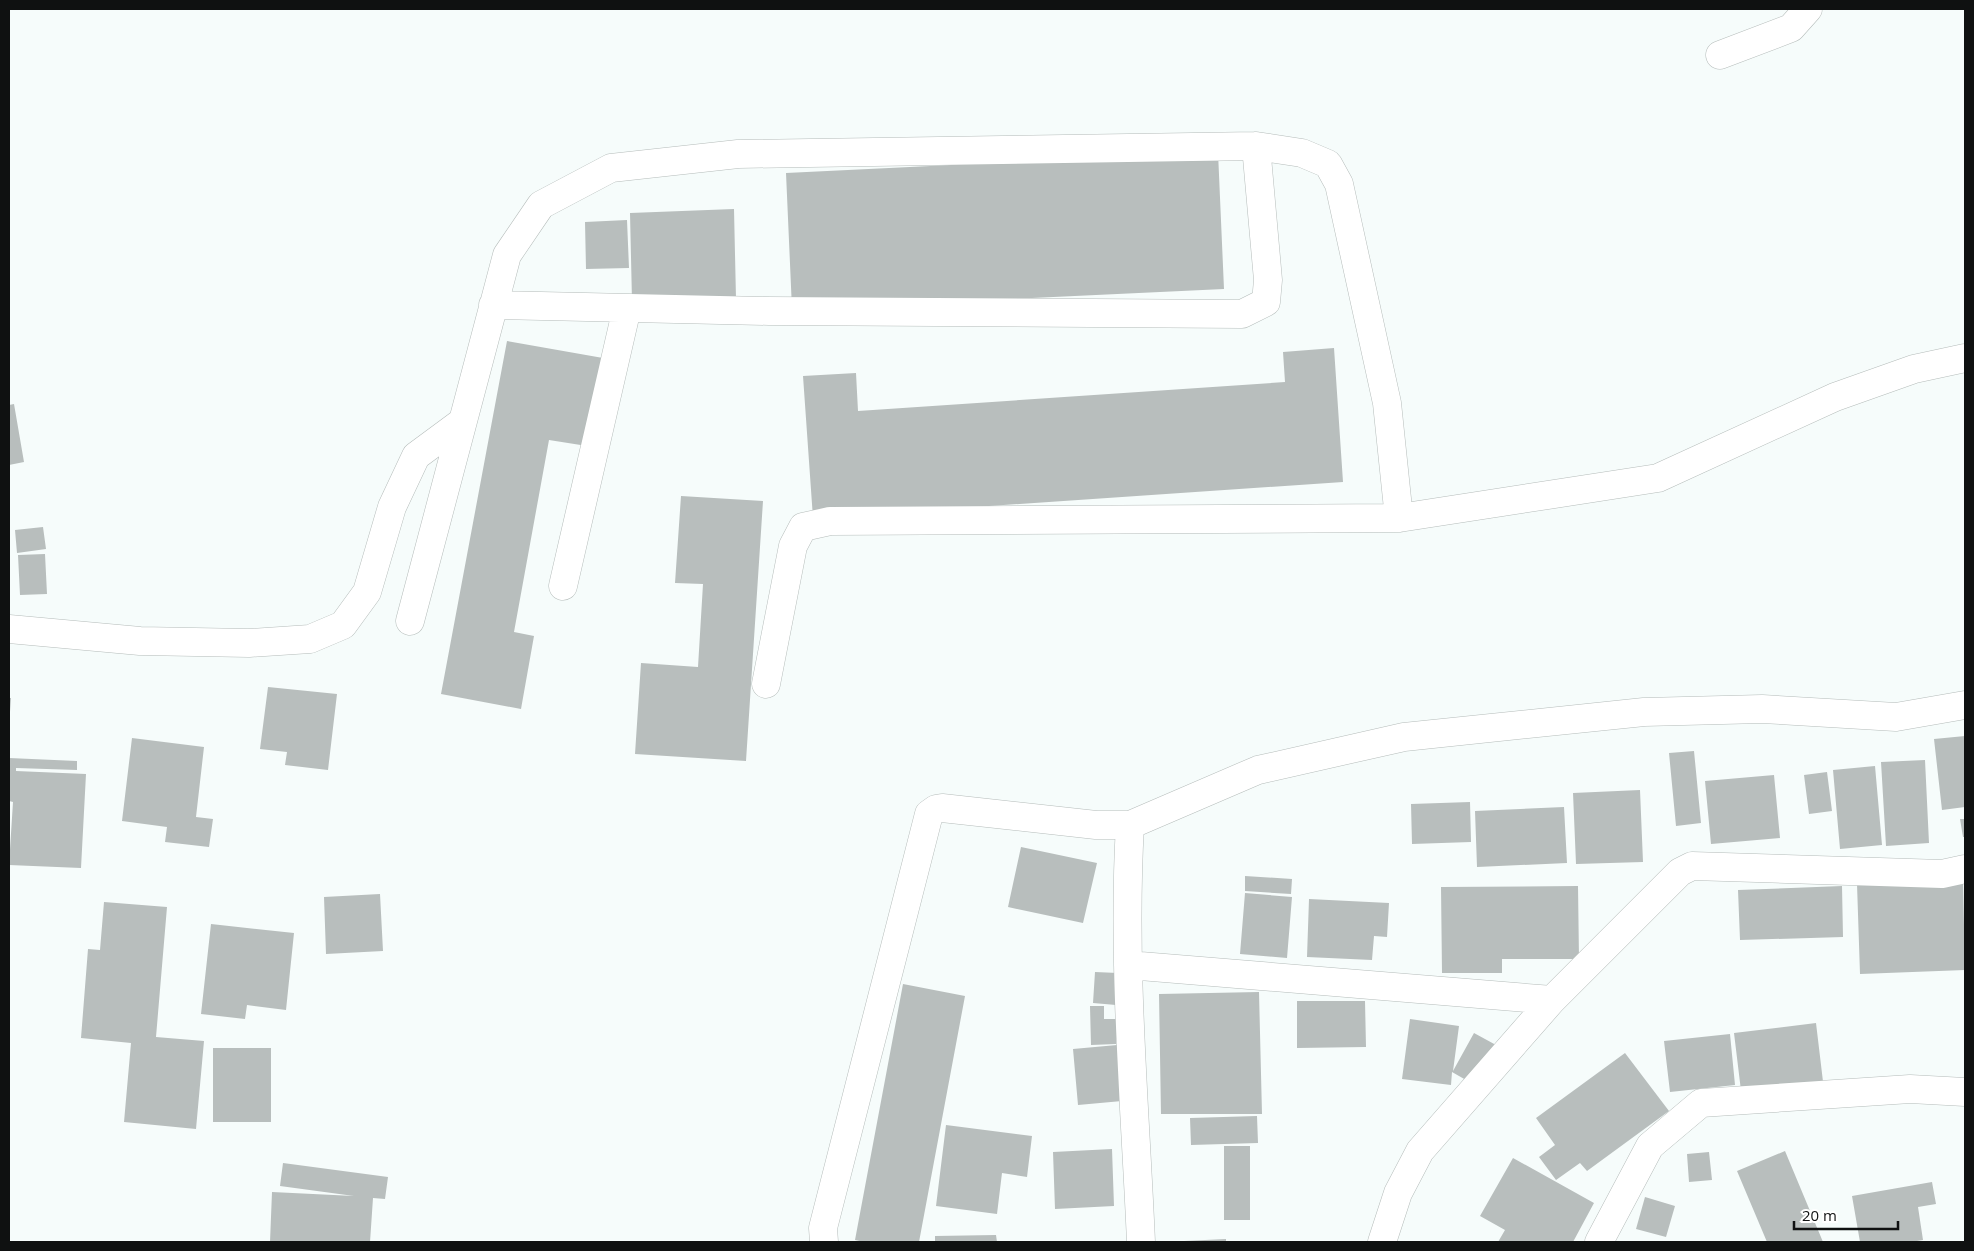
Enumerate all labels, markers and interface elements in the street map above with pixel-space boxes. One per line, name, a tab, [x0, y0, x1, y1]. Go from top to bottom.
scale bar	[1794, 1198, 1898, 1230]
text: 20 m	[1802, 1205, 1837, 1225]

